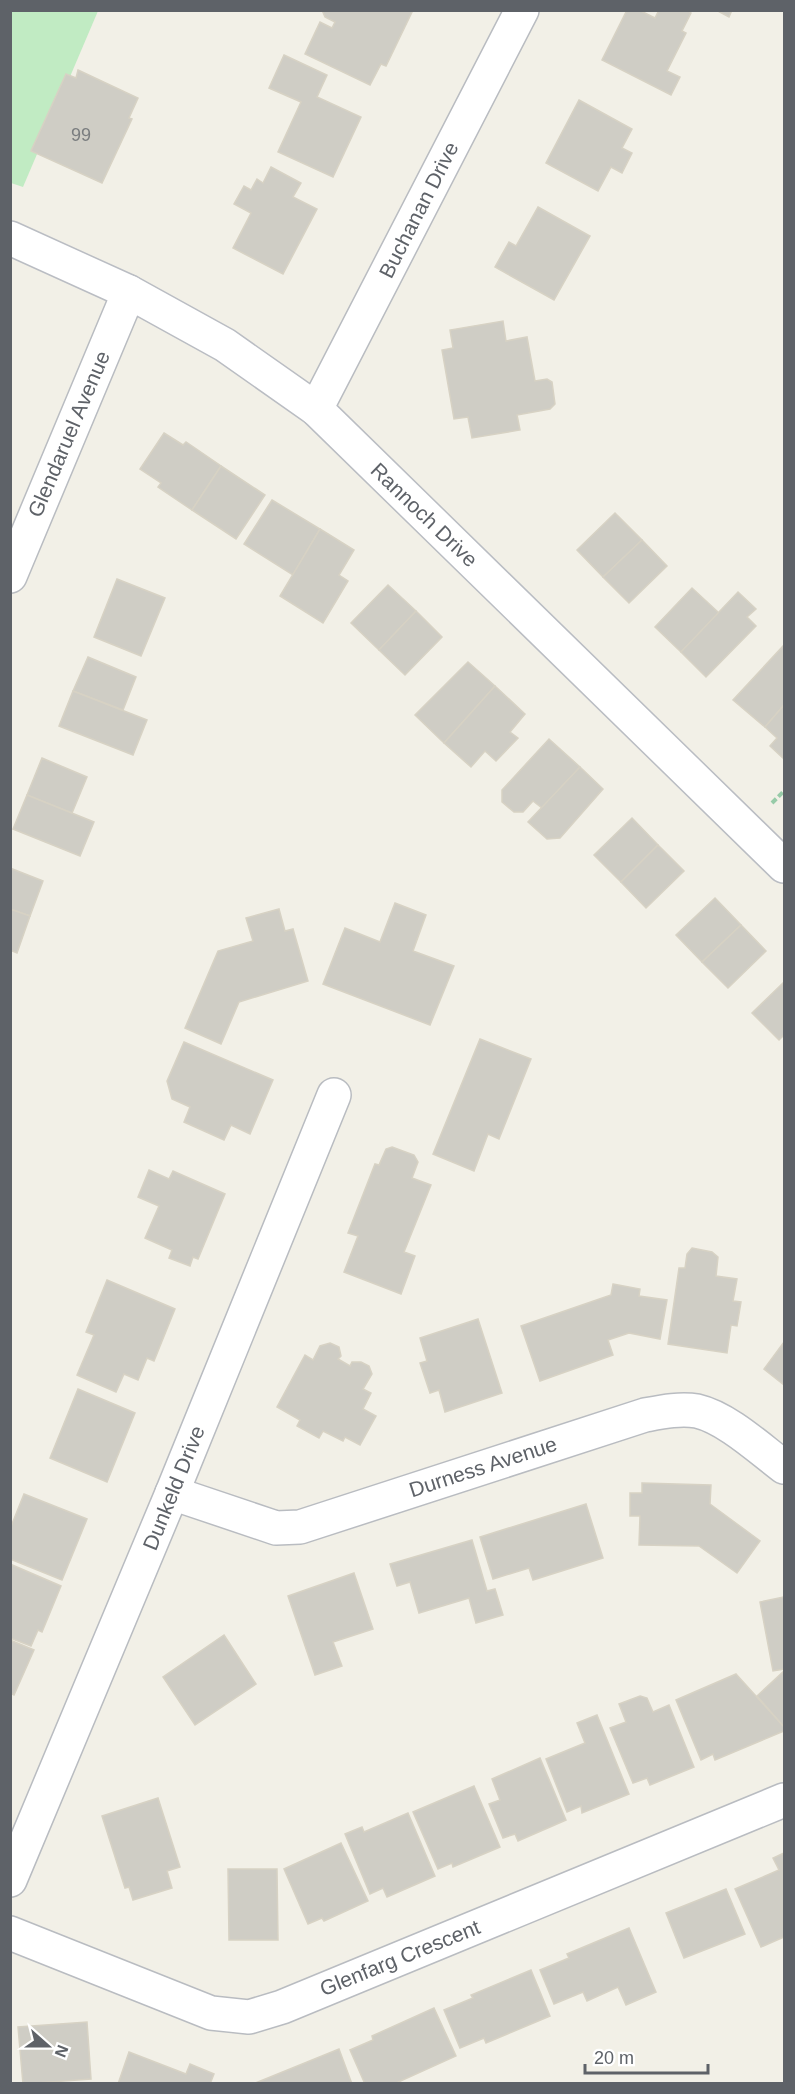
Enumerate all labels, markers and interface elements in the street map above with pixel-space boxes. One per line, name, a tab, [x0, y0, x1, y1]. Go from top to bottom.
house number: 99	[71, 125, 91, 145]
street label: Buchanan Drive	[374, 138, 463, 282]
street label: Glendaruel Avenue	[23, 347, 114, 520]
street label: Rannoch Drive	[366, 458, 482, 571]
street label: Dunkeld Drive	[138, 1422, 209, 1553]
street label: Durness Avenue	[406, 1432, 559, 1501]
street label: Glenfarg Crescent	[316, 1915, 483, 2000]
north arrow	[18, 2016, 78, 2076]
scale bar	[585, 2037, 708, 2075]
text: N	[52, 2043, 72, 2060]
text: 20 m	[594, 2048, 634, 2068]

